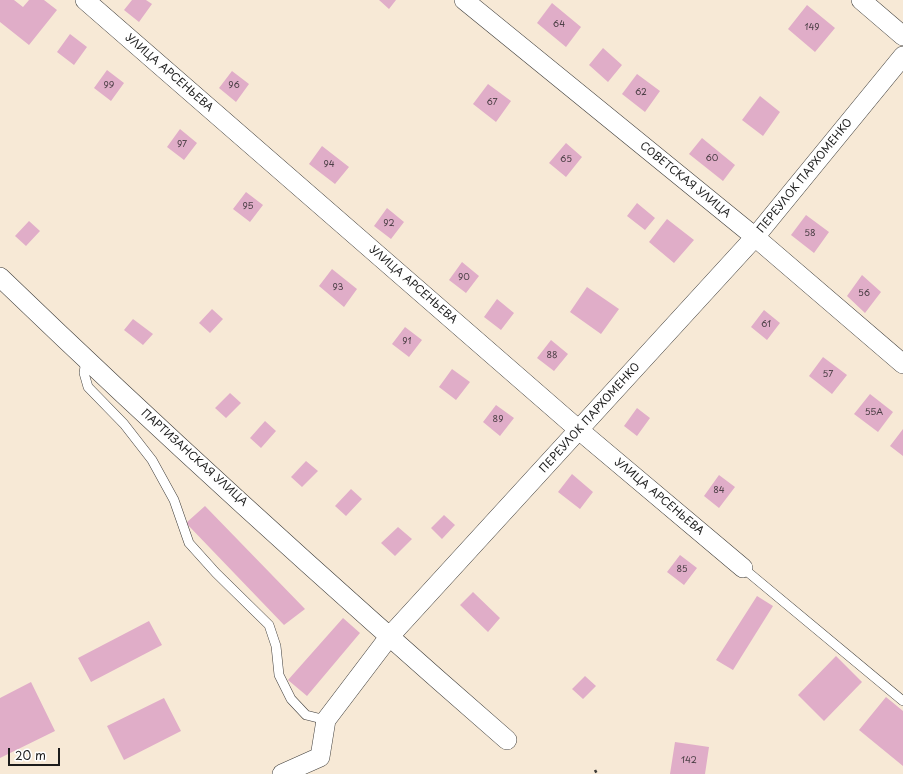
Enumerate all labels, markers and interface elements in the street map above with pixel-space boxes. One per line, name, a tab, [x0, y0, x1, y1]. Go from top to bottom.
house number: 64	[553, 20, 565, 30]
house number: 149	[804, 23, 820, 33]
street label: УЛИЦА АРСЕНЬЕВА	[122, 31, 216, 115]
house number: 99	[104, 81, 114, 91]
house number: 96	[228, 81, 240, 91]
house number: 62	[635, 88, 647, 98]
house number: 67	[486, 98, 498, 108]
street label: ПЕРЕУЛОК ПАРХОМЕНКО	[755, 116, 855, 236]
street label: СОВЕТСКАЯ УЛИЦА	[637, 139, 733, 221]
house number: 97	[177, 140, 187, 150]
house number: 60	[706, 154, 718, 164]
house number: 65	[560, 155, 572, 165]
house number: 94	[323, 160, 335, 170]
house number: 95	[242, 202, 254, 212]
house number: 92	[383, 219, 395, 229]
house number: 58	[804, 229, 816, 239]
street label: УЛИЦА АРСЕНЬЕВА	[366, 243, 460, 327]
house number: 90	[458, 273, 470, 283]
house number: 93	[333, 283, 343, 293]
house number: 56	[858, 289, 870, 299]
house number: 61	[761, 320, 771, 330]
house number: 91	[402, 337, 412, 347]
house number: 88	[546, 351, 558, 361]
street label: ПЕРЕУЛОК ПАРХОМЕНКО	[537, 360, 643, 476]
house number: 57	[823, 370, 833, 380]
street label: ПАРТИЗАНСКАЯ УЛИЦА	[138, 407, 250, 509]
house number: 55А	[865, 408, 883, 418]
house number: 89	[493, 415, 503, 425]
street label: УЛИЦА АРСЕНЬЕВА	[612, 456, 706, 538]
house number: 84	[713, 486, 725, 496]
house number: 85	[676, 565, 688, 575]
scale bar	[10, 740, 62, 766]
text: 20 m	[15, 746, 46, 764]
house number: 142	[681, 756, 697, 766]

